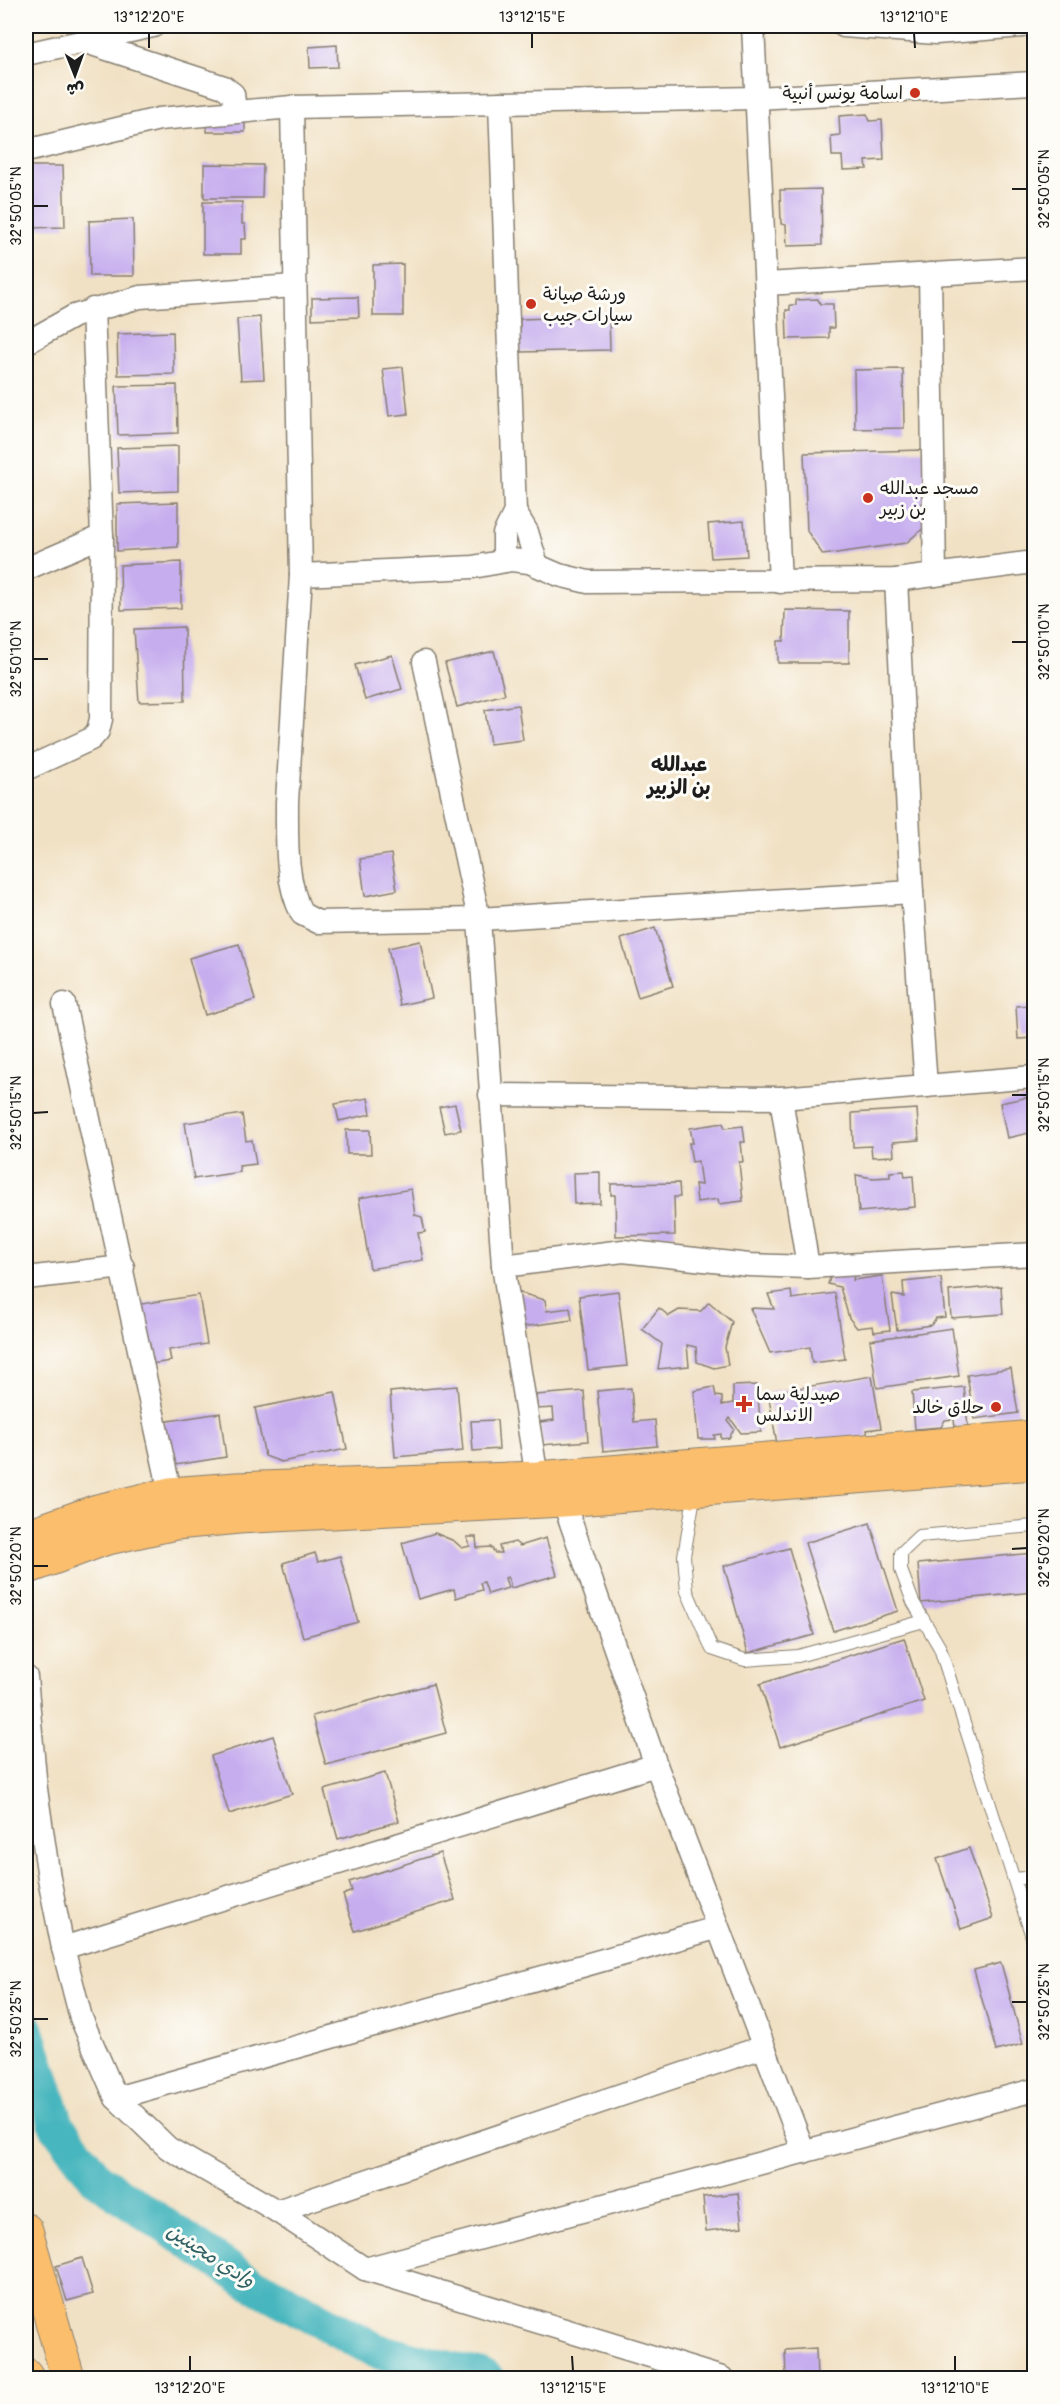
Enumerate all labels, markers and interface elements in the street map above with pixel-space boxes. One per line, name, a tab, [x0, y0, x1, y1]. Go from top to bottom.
text: 13°12'20"E	[114, 8, 184, 27]
text: 13°12'15"E	[499, 8, 565, 27]
text: 13°12'10"E	[880, 8, 948, 27]
north arrow	[45, 45, 105, 105]
text: ش	[66, 79, 84, 99]
place label: اسامة يونس أنبية	[782, 82, 903, 105]
marker: اسامة يونس أنبية	[908, 86, 922, 100]
text: 32°50'05"N	[1035, 149, 1054, 229]
text: 32°50'05"N	[7, 166, 26, 246]
place label: ورشة صيانة سيارات جيب	[543, 283, 633, 327]
marker: ورشة صيانة سيارات جيب	[524, 297, 538, 311]
place label: مسجد عبدالله بن زبير	[878, 477, 979, 521]
marker: مسجد عبدالله بن زبير	[861, 491, 875, 505]
text: 32°50'10"N	[1035, 603, 1054, 681]
text: 32°50'10"N	[7, 620, 26, 698]
district label: عبدالله بن الزبير	[645, 752, 711, 800]
text: 32°50'15"N	[1035, 1058, 1054, 1132]
text: 32°50'15"N	[7, 1076, 26, 1150]
place label: صيدلية سما الاندلس	[756, 1383, 841, 1427]
place label: حلاق خالد	[912, 1396, 984, 1419]
marker: صيدلية سما الاندلس	[737, 1397, 751, 1411]
marker: حلاق خالد	[989, 1400, 1003, 1414]
text: 32°50'20"N	[1035, 1508, 1054, 1588]
text: 32°50'20"N	[7, 1526, 26, 1606]
text: 32°50'25"N	[1035, 1963, 1054, 2041]
text: 32°50'25"N	[7, 1980, 26, 2058]
water label: وادي مجينين	[161, 2218, 260, 2295]
text: 13°12'20"E	[155, 2379, 225, 2398]
text: 13°12'15"E	[540, 2379, 606, 2398]
text: 13°12'10"E	[921, 2379, 989, 2398]

